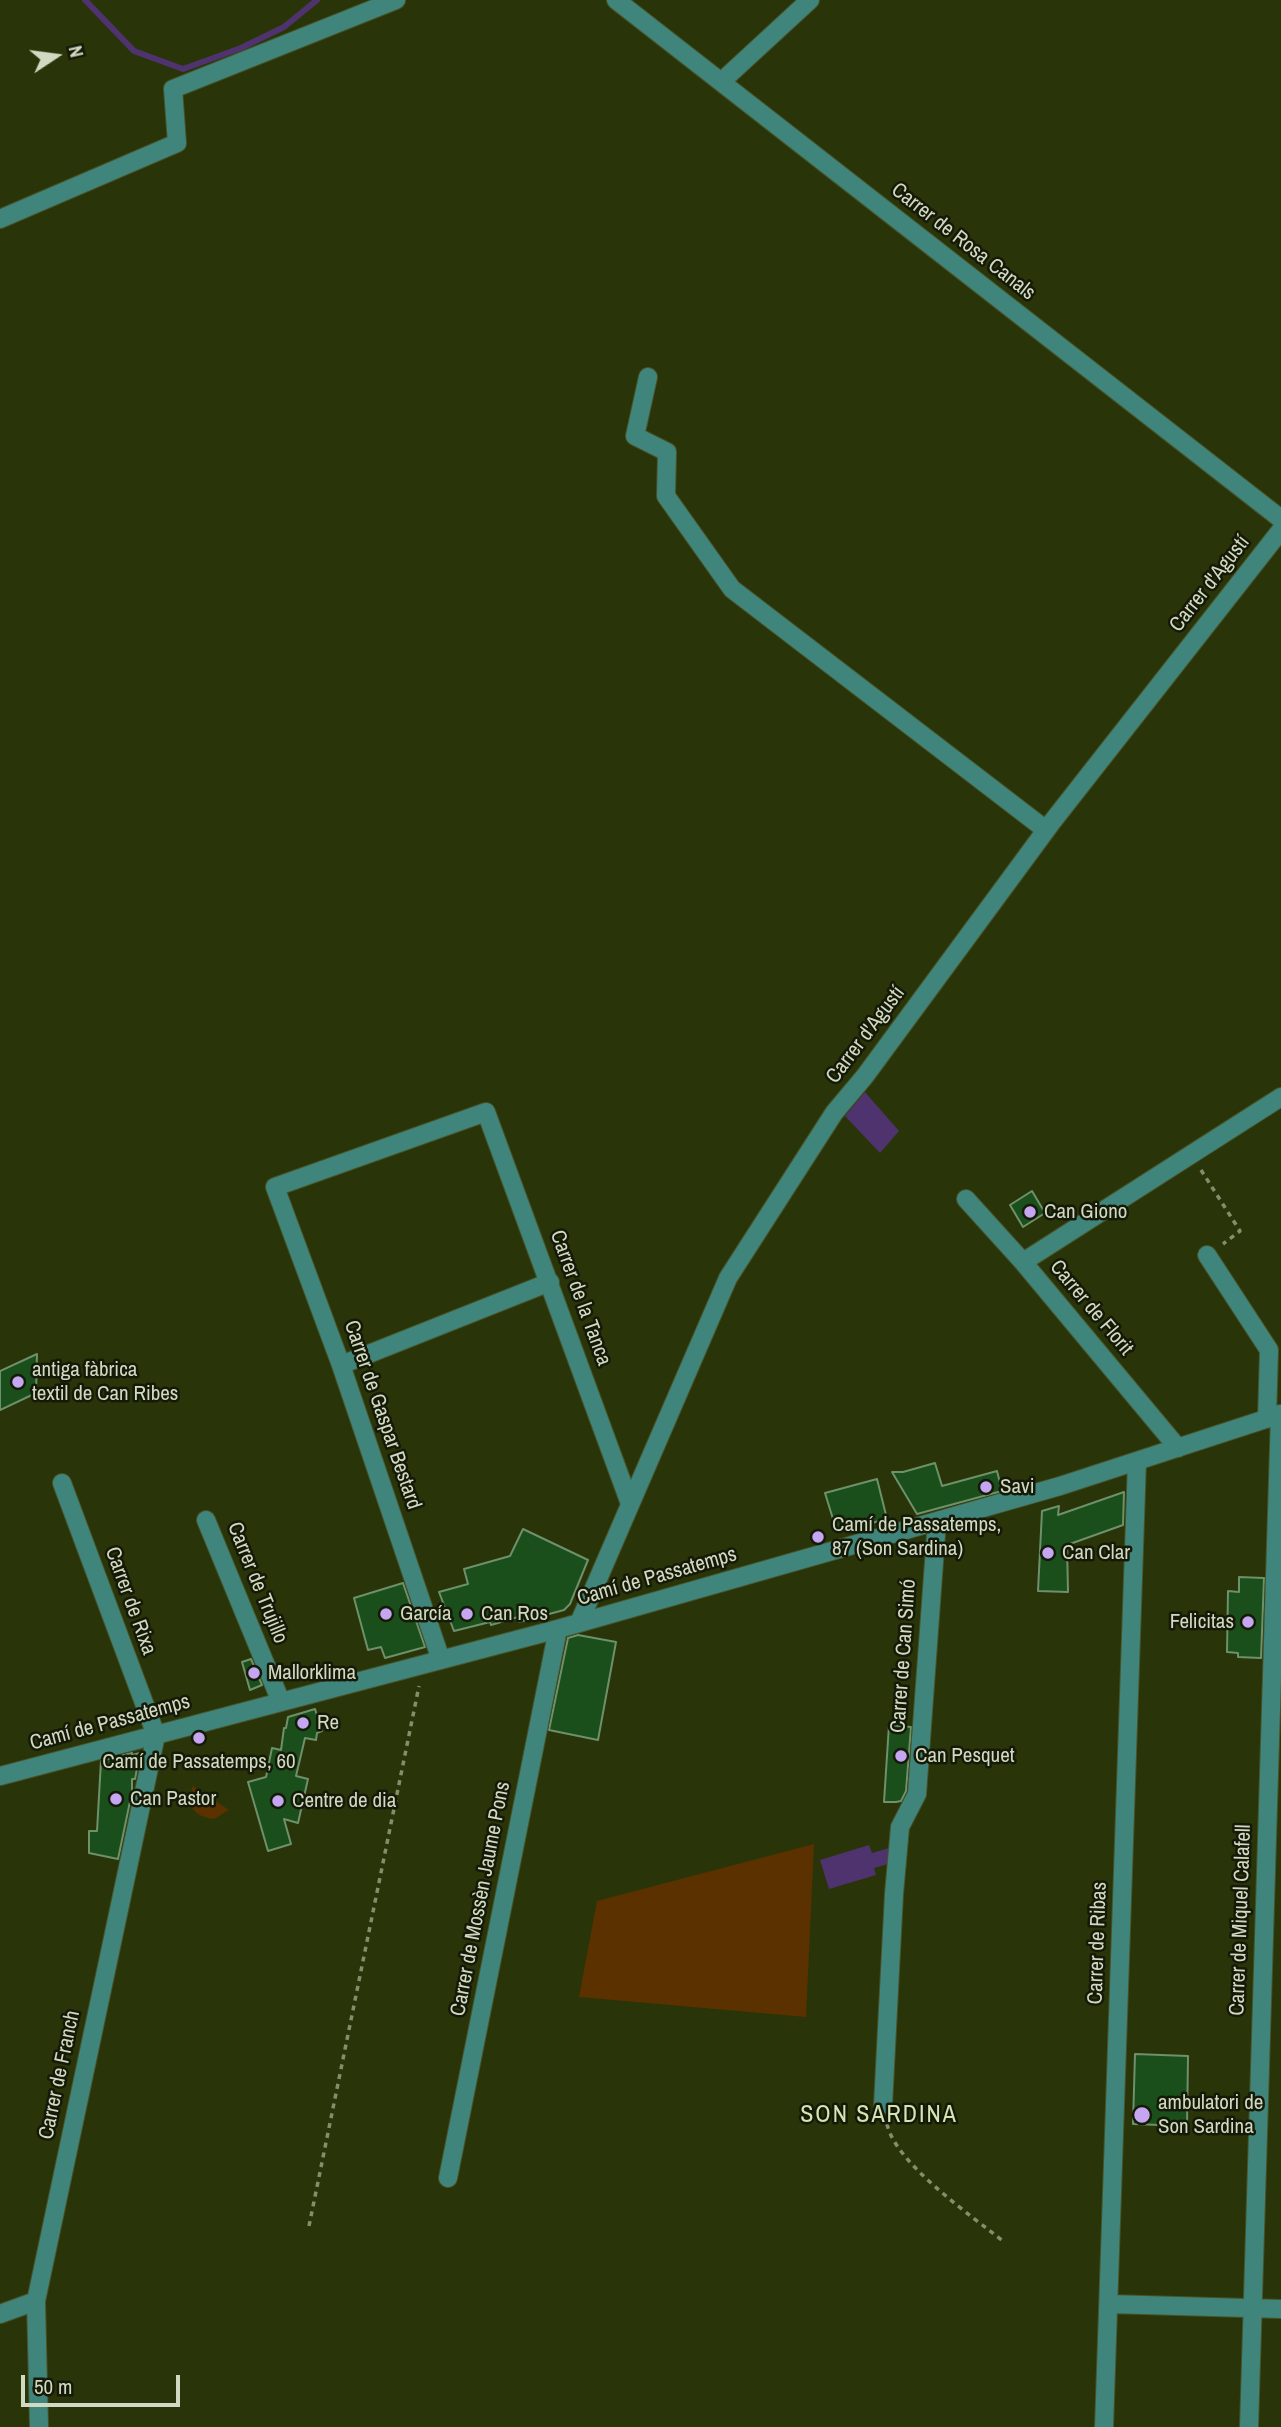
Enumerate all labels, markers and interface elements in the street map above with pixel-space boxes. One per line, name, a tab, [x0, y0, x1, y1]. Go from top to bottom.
north arrow	[21, 21, 91, 91]
text: N	[63, 43, 90, 60]
street label: Carrer de Rosa Canals	[886, 178, 1040, 306]
street label: Carrer d'Agustí	[1165, 531, 1255, 637]
street label: Carrer d'Agustí	[821, 981, 911, 1089]
place label: Can Giono	[1044, 1199, 1127, 1225]
marker: Can Giono	[1022, 1204, 1038, 1220]
street label: Carrer de la Tanca	[544, 1227, 616, 1369]
street label: Carrer de Florit	[1044, 1255, 1138, 1361]
street label: Carrer de Gaspar Bestard	[338, 1317, 426, 1513]
place label: antiga fàbrica textil de Can Ribes	[32, 1357, 178, 1407]
marker: antiga fàbrica textil de Can Ribes	[10, 1374, 26, 1390]
place label: Savi	[1000, 1474, 1034, 1500]
marker: Savi	[978, 1479, 994, 1495]
place label: Camí de Passatemps, 87 (Son Sardina)	[832, 1512, 1001, 1562]
street label: Carrer de Trujillo	[221, 1519, 293, 1647]
marker: Camí de Passatemps, 87 (Son Sardina)	[810, 1529, 826, 1545]
place label: Can Clar	[1062, 1540, 1130, 1566]
street label: Camí de Passatemps	[574, 1542, 740, 1612]
street label: Carrer de Rixa	[99, 1544, 161, 1658]
marker: Can Clar	[1040, 1545, 1056, 1561]
street label: Carrer de Can Simó	[886, 1578, 922, 1734]
place label: García	[400, 1601, 452, 1627]
place label: Can Ros	[481, 1601, 548, 1627]
marker: García	[378, 1606, 394, 1622]
marker: Can Ros	[459, 1606, 475, 1622]
place label: Felicitas	[1170, 1609, 1234, 1635]
marker: Felicitas	[1240, 1614, 1256, 1630]
place label: Mallorklima	[268, 1660, 356, 1686]
marker: Mallorklima	[246, 1665, 262, 1681]
street label: Camí de Passatemps	[27, 1690, 193, 1756]
place label: Re	[317, 1710, 339, 1736]
marker: Re	[295, 1715, 311, 1731]
marker: Camí de Passatemps, 60	[191, 1730, 207, 1746]
place label: Can Pesquet	[915, 1743, 1015, 1769]
marker: Can Pesquet	[893, 1748, 909, 1764]
place label: Camí de Passatemps, 60	[102, 1749, 296, 1775]
street label: Carrer de Mossèn Jaume Pons	[446, 1780, 516, 2018]
place label: Can Pastor	[130, 1786, 216, 1812]
place label: Centre de dia	[292, 1788, 396, 1814]
marker: Can Pastor	[108, 1791, 124, 1807]
marker: Centre de dia	[270, 1793, 286, 1809]
street label: Carrer de Miquel Calafell	[1225, 1824, 1257, 2016]
street label: Carrer de Ribas	[1083, 1881, 1113, 2005]
street label: Carrer de Franch	[34, 2008, 86, 2142]
place label: ambulatori de Son Sardina	[1158, 2090, 1263, 2140]
district label: SON SARDINA	[802, 2102, 956, 2130]
marker: ambulatori de Son Sardina	[1132, 2105, 1152, 2125]
scale bar	[24, 2360, 184, 2404]
text: 50 m	[34, 2372, 72, 2401]

